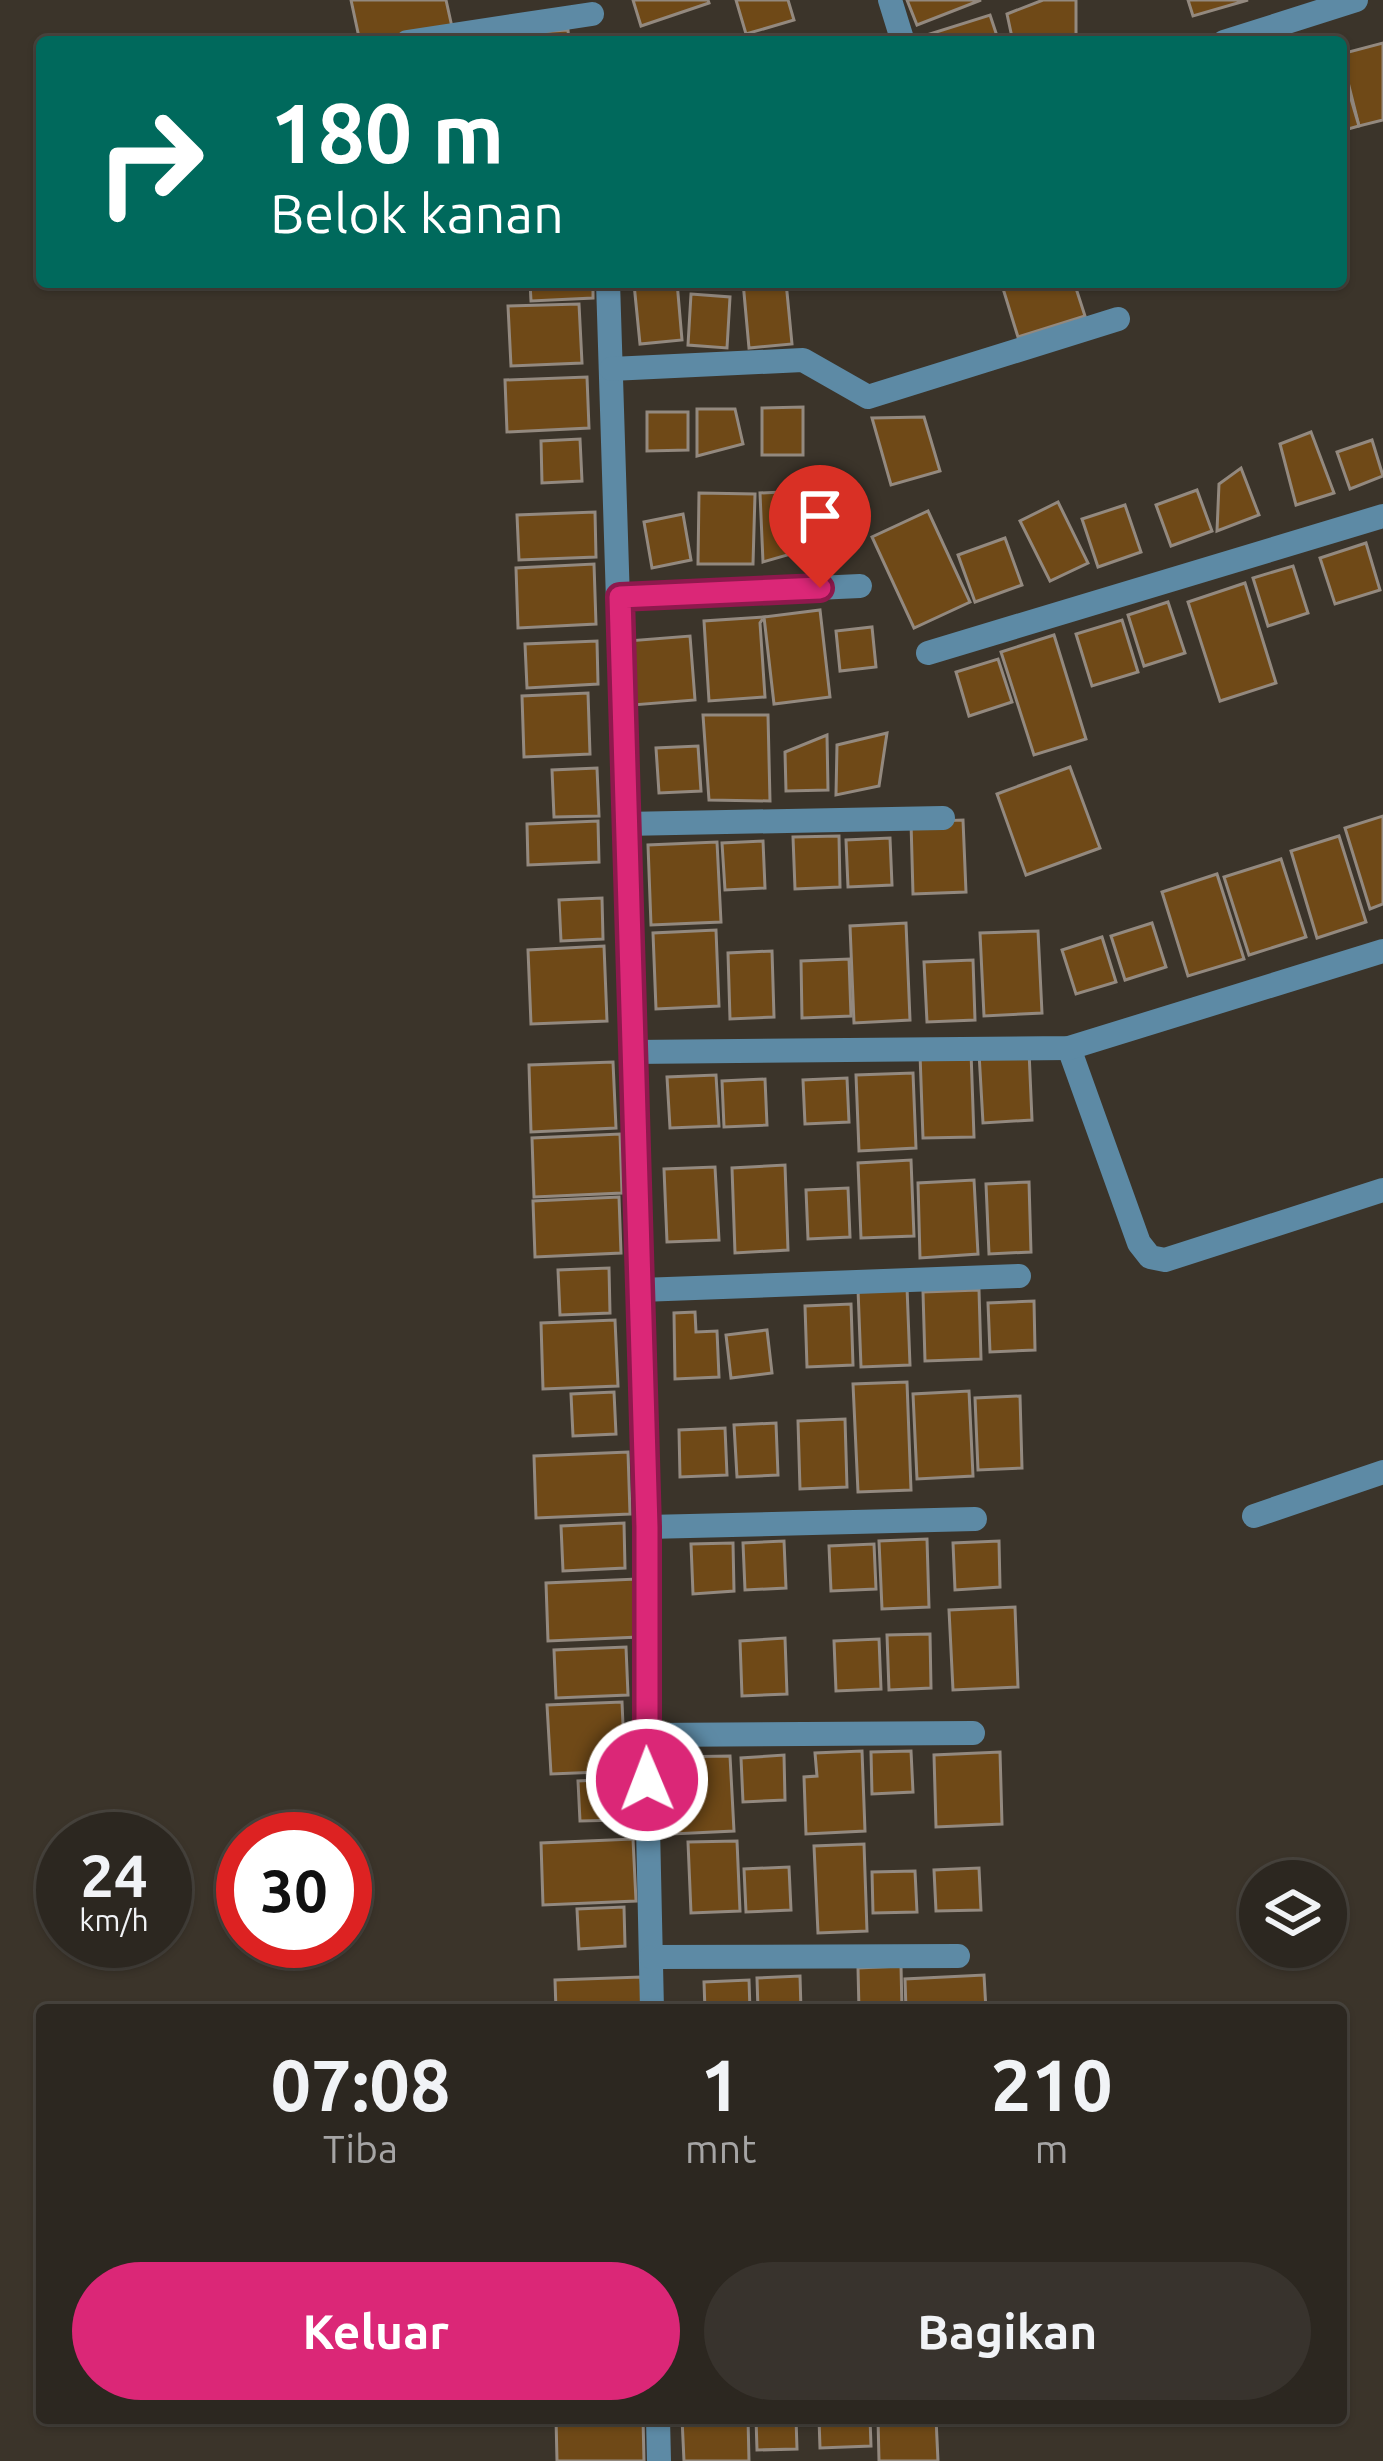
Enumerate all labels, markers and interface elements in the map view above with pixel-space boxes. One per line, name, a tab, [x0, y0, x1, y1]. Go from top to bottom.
icon: right	[72, 84, 228, 240]
text: 180 m	[270, 85, 504, 179]
text: Belok kanan	[270, 183, 564, 243]
pin	[769, 465, 871, 588]
icon: arrive	[787, 483, 853, 549]
position arrow	[584, 1717, 710, 1843]
speed limit sign: 30	[216, 1812, 372, 1968]
text: 24	[80, 1841, 148, 1908]
map controls	[1239, 1860, 1347, 1968]
button: layers	[1239, 1860, 1347, 1968]
text: km/h	[79, 1903, 149, 1937]
text: 07:08	[270, 2044, 451, 2125]
text: 1	[700, 2044, 741, 2125]
text: 210	[991, 2044, 1113, 2125]
text: Tiba	[323, 2127, 398, 2170]
text: mnt	[685, 2127, 756, 2170]
text: m	[1035, 2127, 1068, 2170]
button: Keluar	[72, 2262, 680, 2400]
button: Bagikan	[704, 2262, 1311, 2400]

